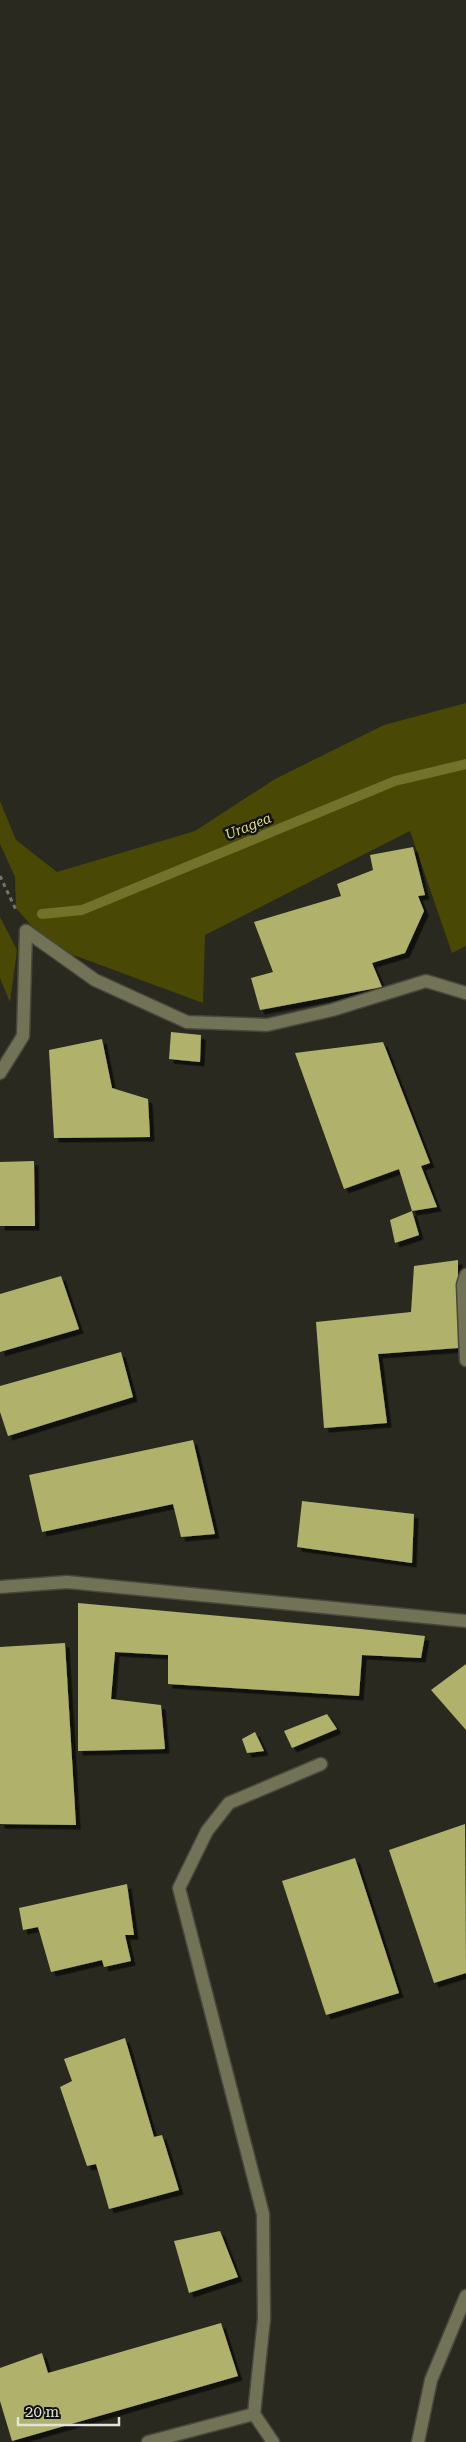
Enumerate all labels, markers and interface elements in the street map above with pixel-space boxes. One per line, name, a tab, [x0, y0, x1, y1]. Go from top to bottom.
water label: Uragea	[223, 810, 273, 842]
scale bar	[18, 2394, 119, 2426]
text: 20 m	[25, 2403, 60, 2421]

